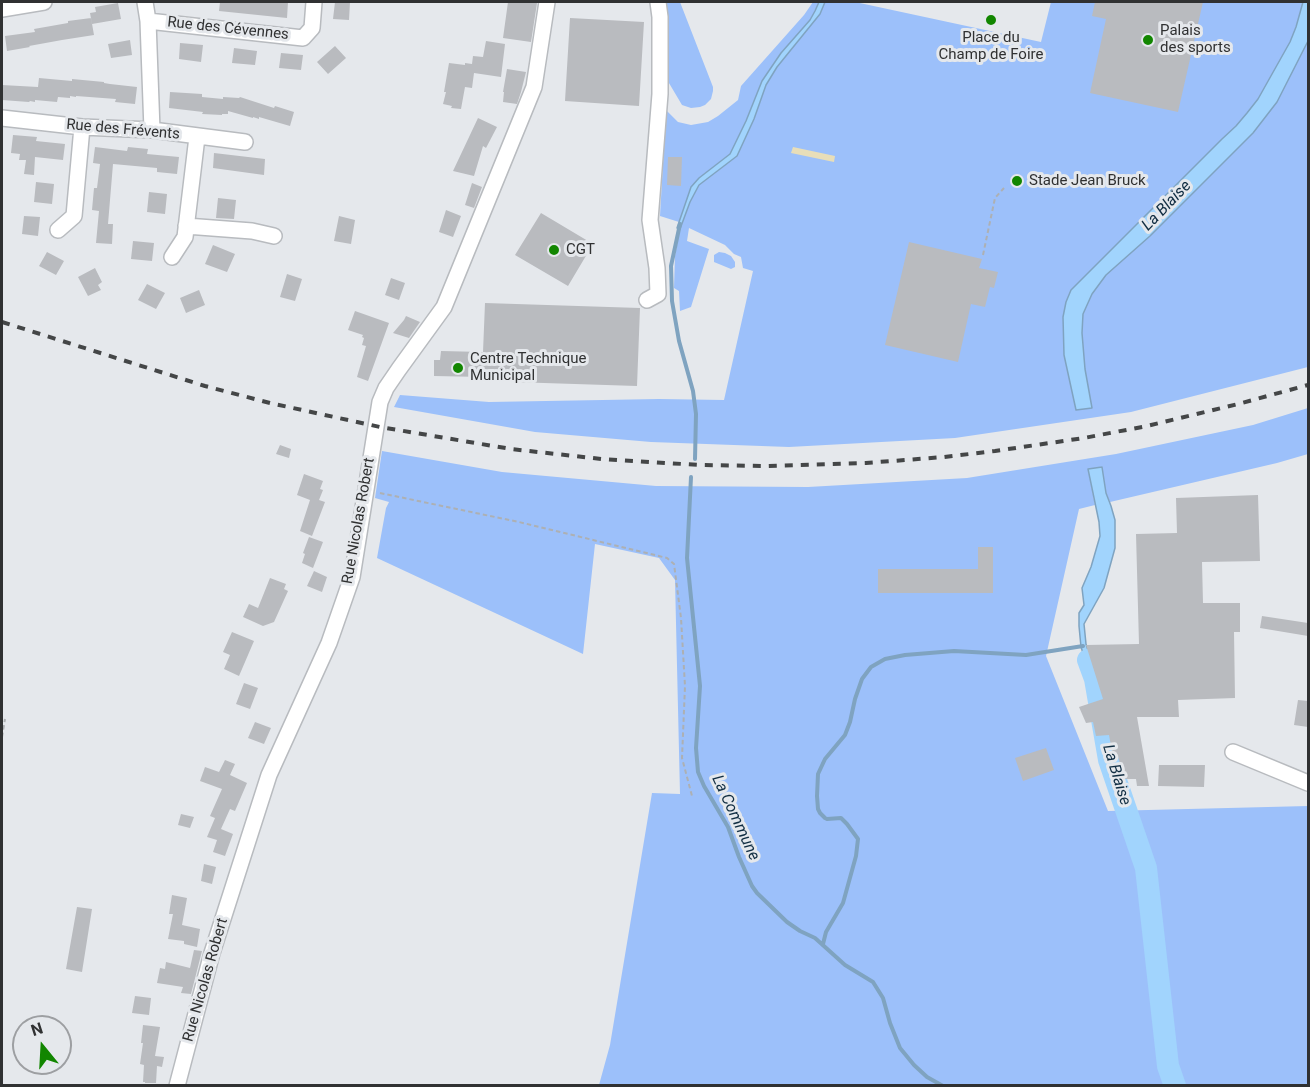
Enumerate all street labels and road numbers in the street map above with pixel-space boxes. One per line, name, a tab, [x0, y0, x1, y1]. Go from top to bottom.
street label: Rue des Cévennes	[166, 14, 290, 44]
street label: Rue des Frévents	[65, 116, 181, 144]
street label: Rue Nicolas Robert	[339, 457, 379, 585]
street label: Rue Nicolas Robert	[180, 916, 232, 1044]

